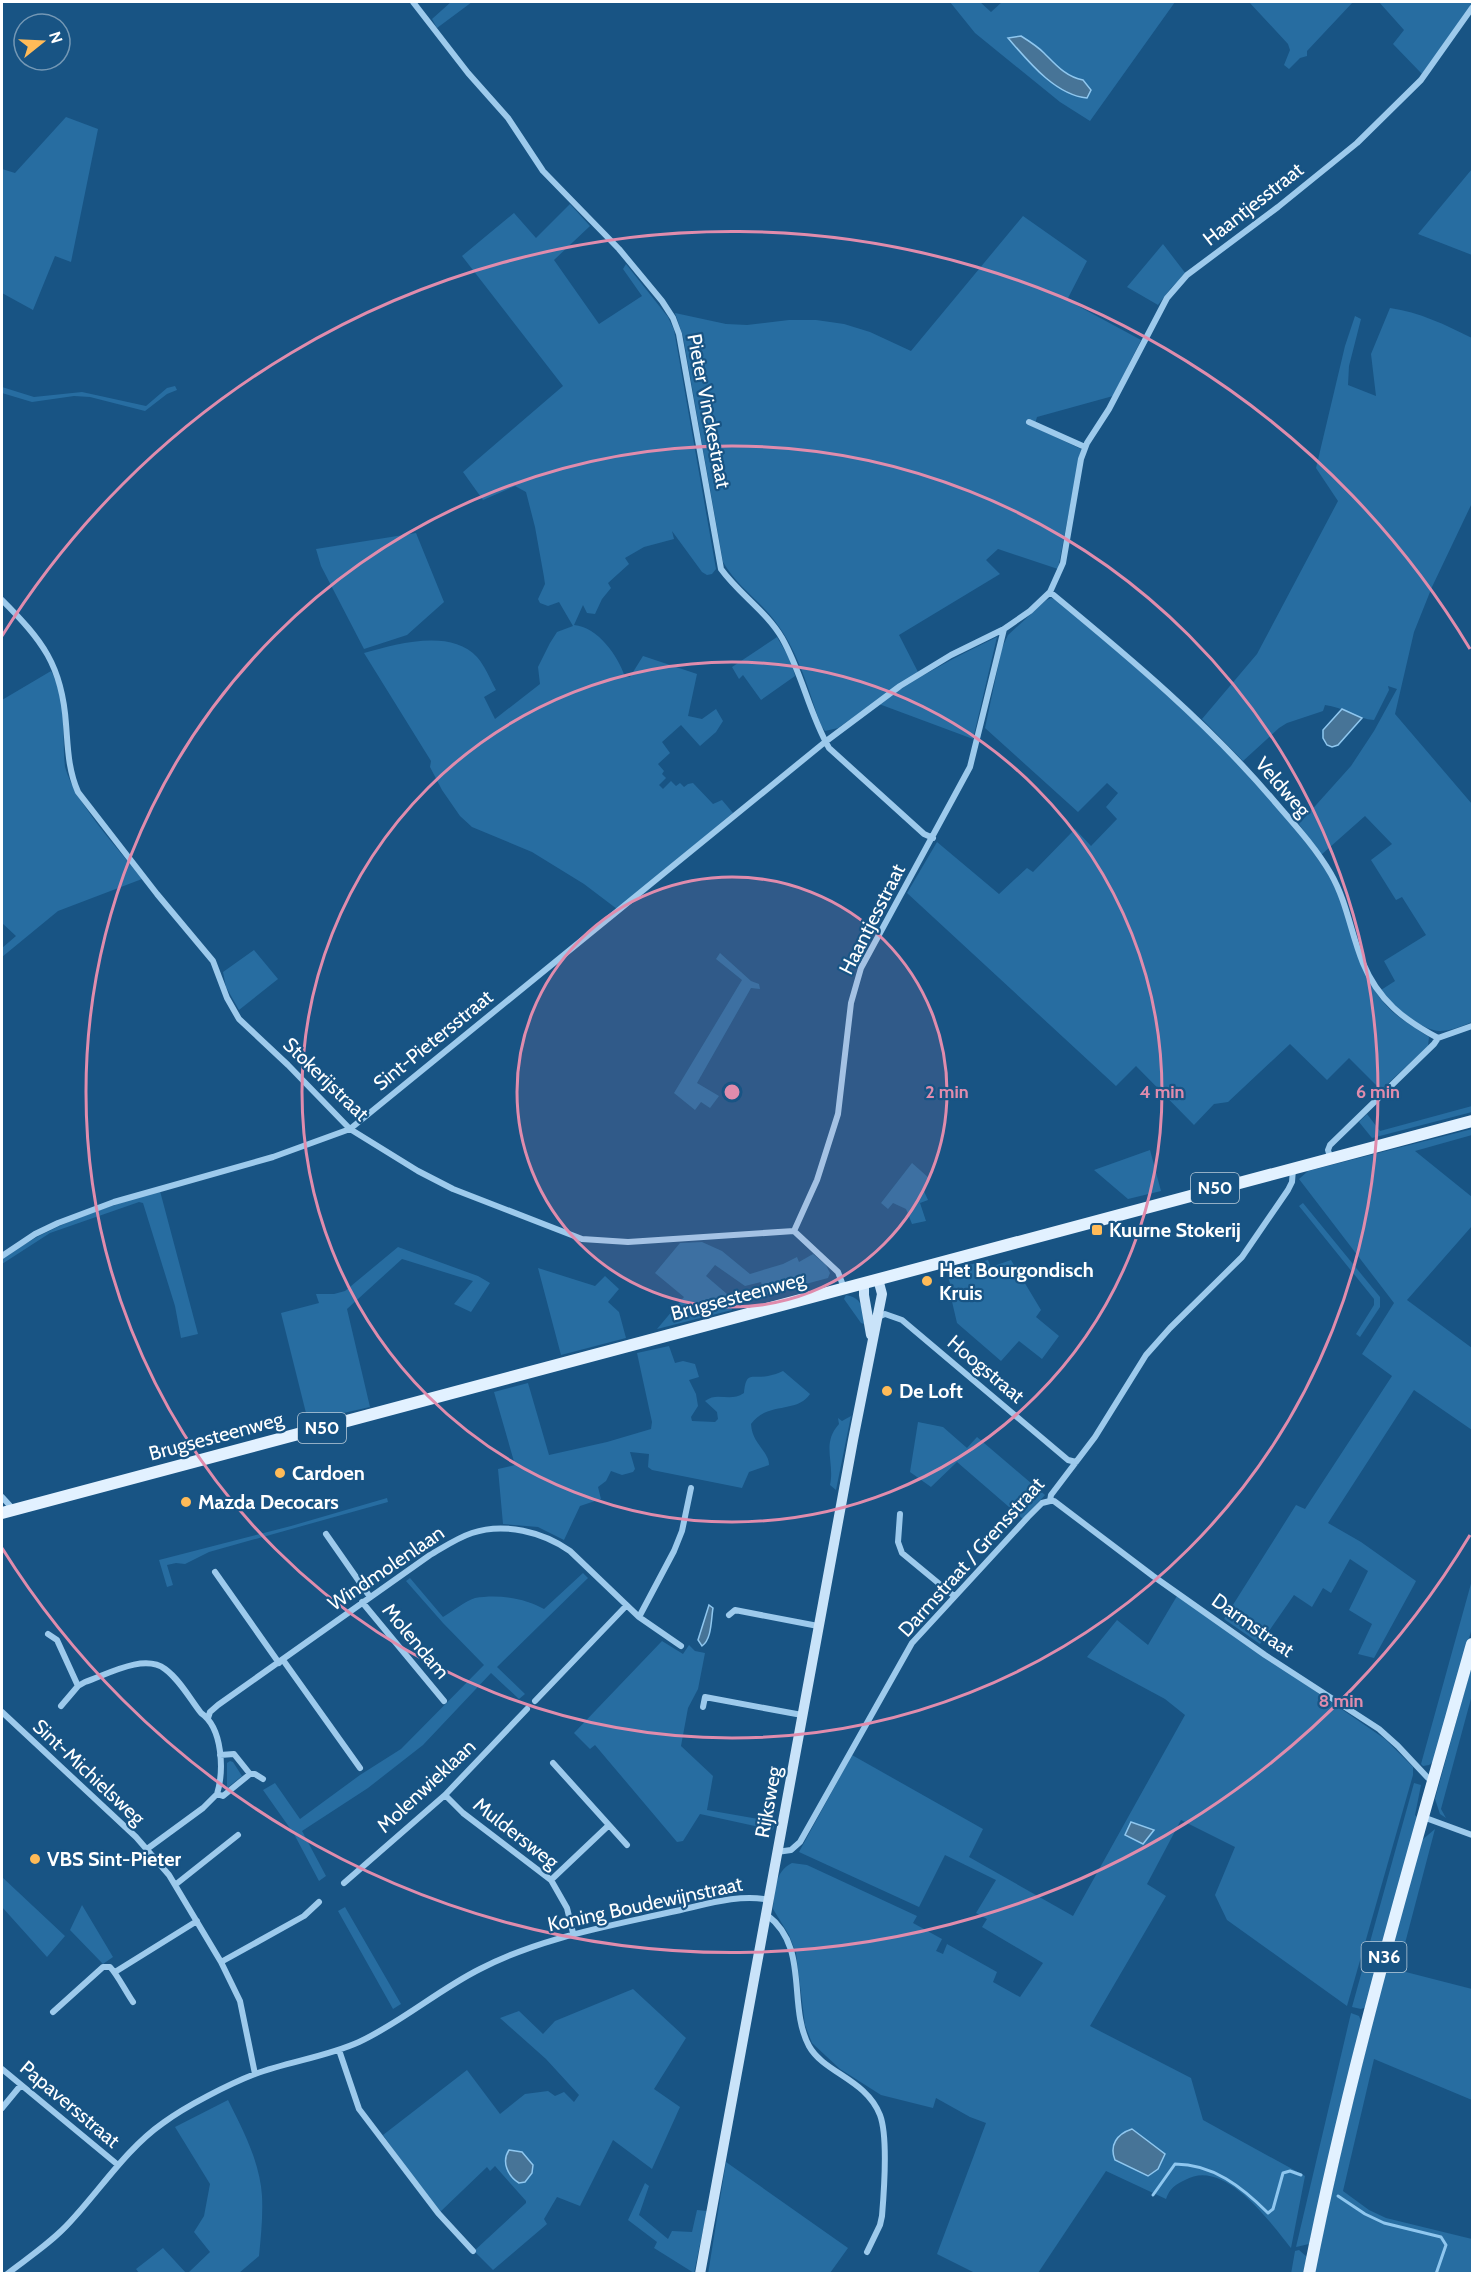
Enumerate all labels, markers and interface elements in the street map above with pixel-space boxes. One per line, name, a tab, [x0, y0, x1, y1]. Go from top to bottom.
north arrow	[12, 12, 72, 72]
text: N	[45, 29, 67, 46]
street label: Haantjesstraat	[1198, 157, 1308, 251]
street label: Pieter Vinckestraat	[682, 332, 736, 490]
street label: Veldweg	[1250, 752, 1316, 823]
street label: Haantjesstraat	[834, 860, 910, 978]
street label: Sint-Pietersstraat	[369, 984, 498, 1095]
street label: Stokerijstraat	[278, 1032, 374, 1126]
text: 2 min	[925, 1081, 969, 1103]
text: 4 min	[1139, 1081, 1185, 1103]
text: 6 min	[1356, 1081, 1400, 1103]
centre of rings	[722, 1082, 742, 1102]
road number: N50	[1191, 1173, 1239, 1203]
place label: Kuurne Stokerij	[1109, 1218, 1241, 1242]
marker: Kuurne Stokerij	[1090, 1223, 1104, 1237]
place label: Het Bourgondisch Kruis	[939, 1258, 1094, 1305]
street label: Brugsesteenweg	[668, 1266, 809, 1325]
marker: Het Bourgondisch Kruis	[920, 1274, 934, 1288]
street label: Hoogstraat	[943, 1330, 1029, 1408]
place label: De Loft	[899, 1379, 963, 1403]
marker: De Loft	[880, 1384, 894, 1398]
street label: Brugsesteenweg	[146, 1406, 287, 1465]
road number: N50	[298, 1413, 346, 1443]
place label: Cardoen	[292, 1461, 365, 1485]
marker: Cardoen	[273, 1466, 287, 1480]
street label: Darmstraat / Grensstraat	[893, 1472, 1049, 1642]
place label: Mazda Decocars	[198, 1490, 339, 1514]
marker: Mazda Decocars	[179, 1495, 193, 1509]
street label: Windmolenlaan	[323, 1520, 449, 1616]
street label: Darmstraat	[1207, 1588, 1299, 1662]
street label: Molendam	[377, 1598, 455, 1684]
text: 8 min	[1319, 1690, 1363, 1712]
street label: Sint-Michielsweg	[28, 1714, 151, 1831]
street label: Molenwieklaan	[372, 1734, 480, 1838]
street label: Rijksweg	[750, 1763, 786, 1840]
street label: Muldersweg	[469, 1792, 564, 1874]
place label: VBS Sint-Pieter	[47, 1847, 182, 1871]
marker: VBS Sint-Pieter	[28, 1852, 42, 1866]
street label: Koning Boudewijnstraat	[545, 1872, 745, 1936]
road number: N36	[1362, 1942, 1406, 1972]
street label: Papaversstraat	[15, 2055, 125, 2153]

